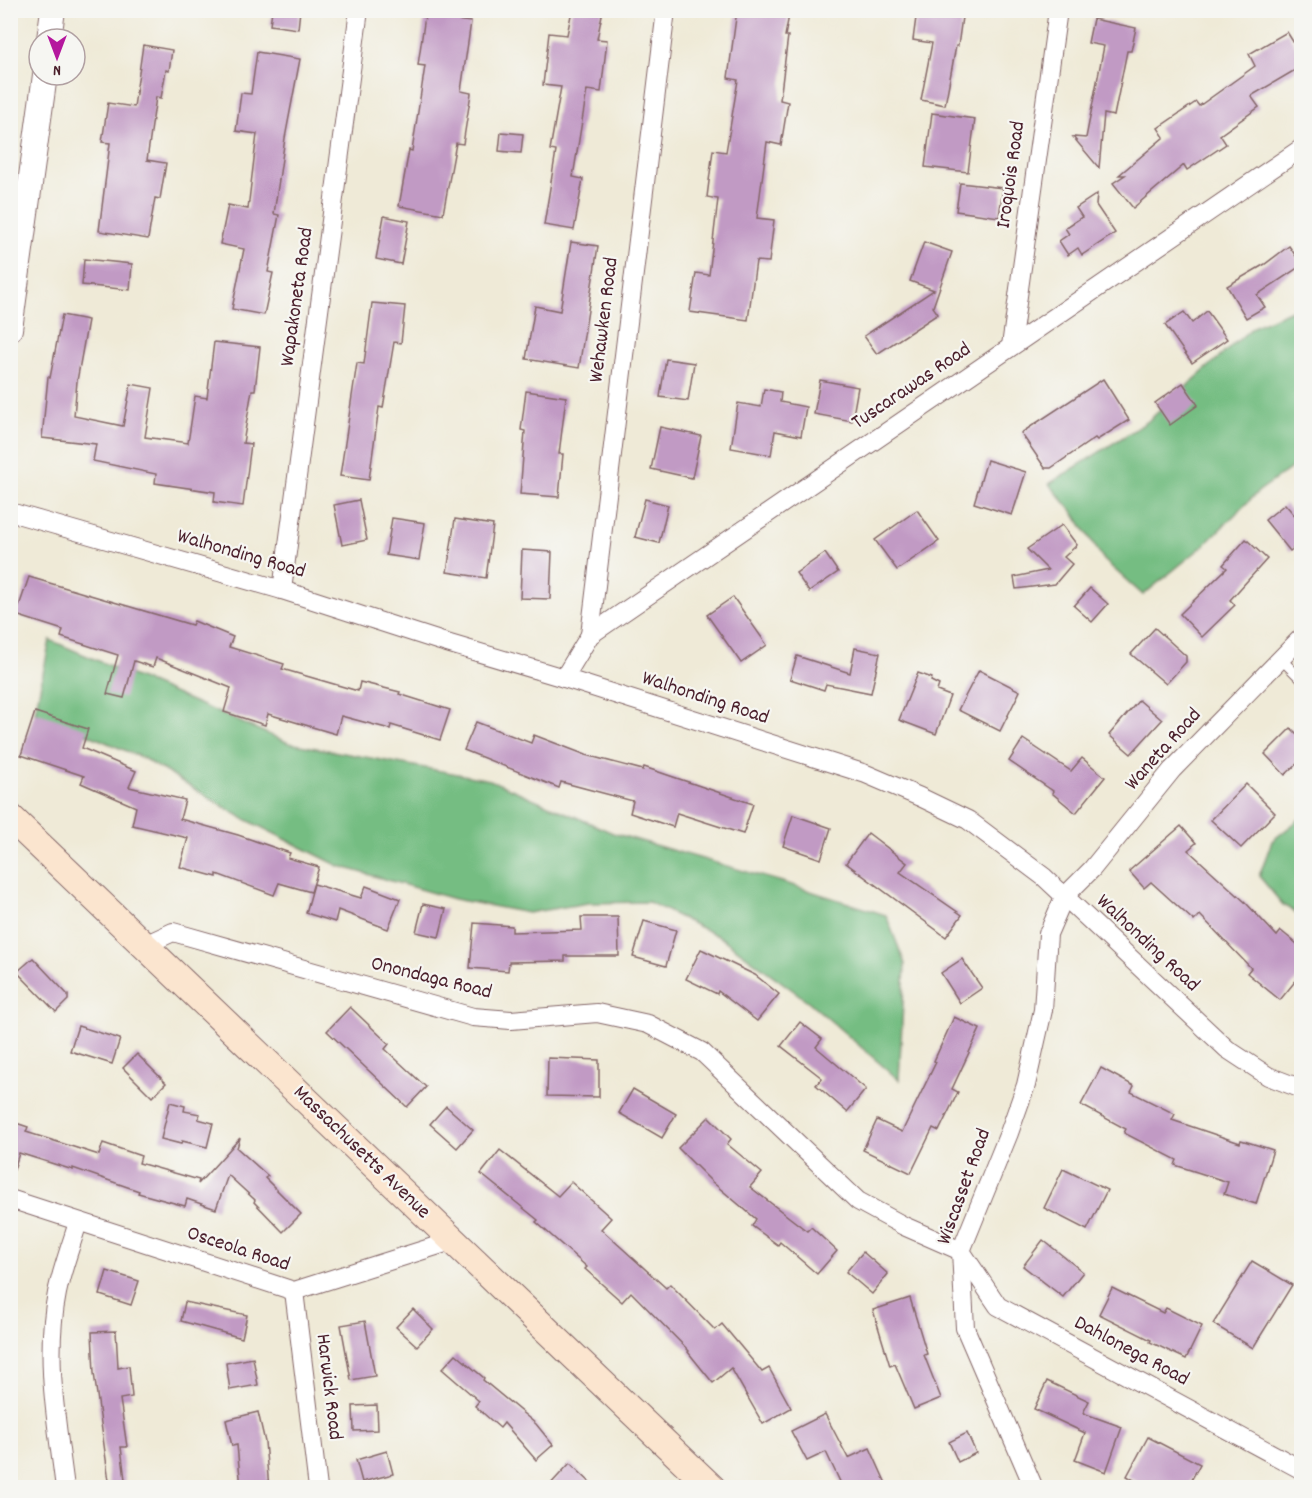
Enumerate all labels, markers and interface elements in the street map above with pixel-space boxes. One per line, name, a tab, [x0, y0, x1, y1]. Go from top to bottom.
north arrow	[27, 27, 87, 87]
text: N	[53, 58, 61, 81]
street label: Iroquois Road	[990, 119, 1034, 231]
street label: Wapakoneta Road	[273, 226, 323, 368]
street label: Wehawken Road	[582, 256, 628, 384]
street label: Tuscarawas Road	[846, 336, 978, 438]
street label: Walhonding Road	[173, 522, 309, 588]
street label: Walhonding Road	[637, 664, 773, 734]
street label: Waneta Road	[1119, 702, 1209, 798]
street label: Walhonding Road	[1088, 888, 1206, 1000]
street label: Onondaga Road	[367, 949, 495, 1009]
street label: Massachusetts Avenue	[285, 1079, 437, 1227]
street label: Wiscasset Road	[930, 1125, 1000, 1249]
street label: Osceola Road	[183, 1219, 293, 1281]
street label: Dahlonega Road	[1068, 1309, 1194, 1395]
street label: Harwick Road	[307, 1332, 349, 1442]

